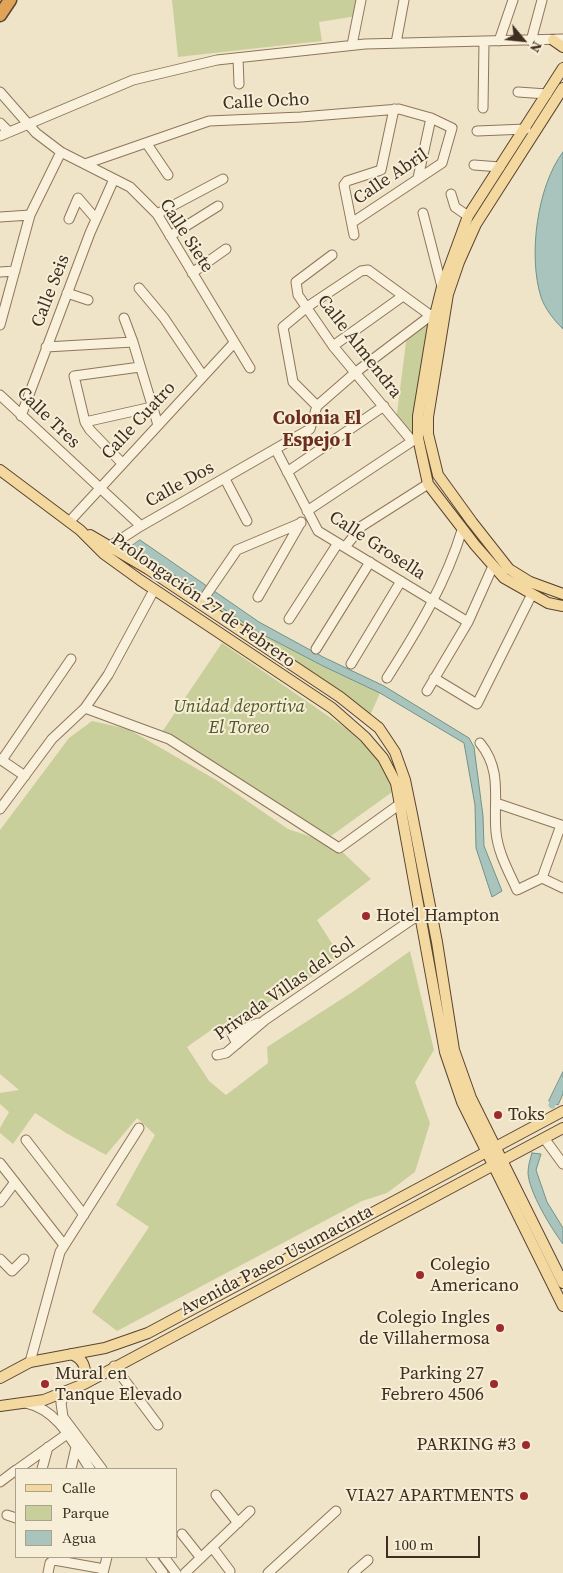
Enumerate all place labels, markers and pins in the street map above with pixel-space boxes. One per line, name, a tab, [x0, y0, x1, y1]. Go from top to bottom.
place label: Hotel Hampton	[376, 905, 500, 927]
marker: Hotel Hampton	[360, 910, 372, 922]
place label: Toks	[508, 1104, 545, 1126]
marker: Toks	[492, 1109, 504, 1121]
place label: Colegio Americano	[430, 1254, 519, 1296]
marker: Colegio Americano	[414, 1269, 426, 1281]
place label: Colegio Ingles de Villahermosa	[359, 1307, 490, 1350]
marker: Colegio Ingles de Villahermosa	[494, 1322, 506, 1334]
place label: Mural en Tanque Elevado	[55, 1363, 182, 1406]
place label: Parking 27 Febrero 4506	[381, 1363, 484, 1406]
marker: Mural en Tanque Elevado	[39, 1378, 51, 1390]
marker: Parking 27 Febrero 4506	[488, 1378, 500, 1390]
place label: PARKING #3	[417, 1434, 516, 1456]
marker: PARKING #3	[520, 1439, 532, 1451]
place label: VIA27 APARTMENTS	[346, 1485, 514, 1507]
marker: VIA27 APARTMENTS	[518, 1490, 530, 1502]

